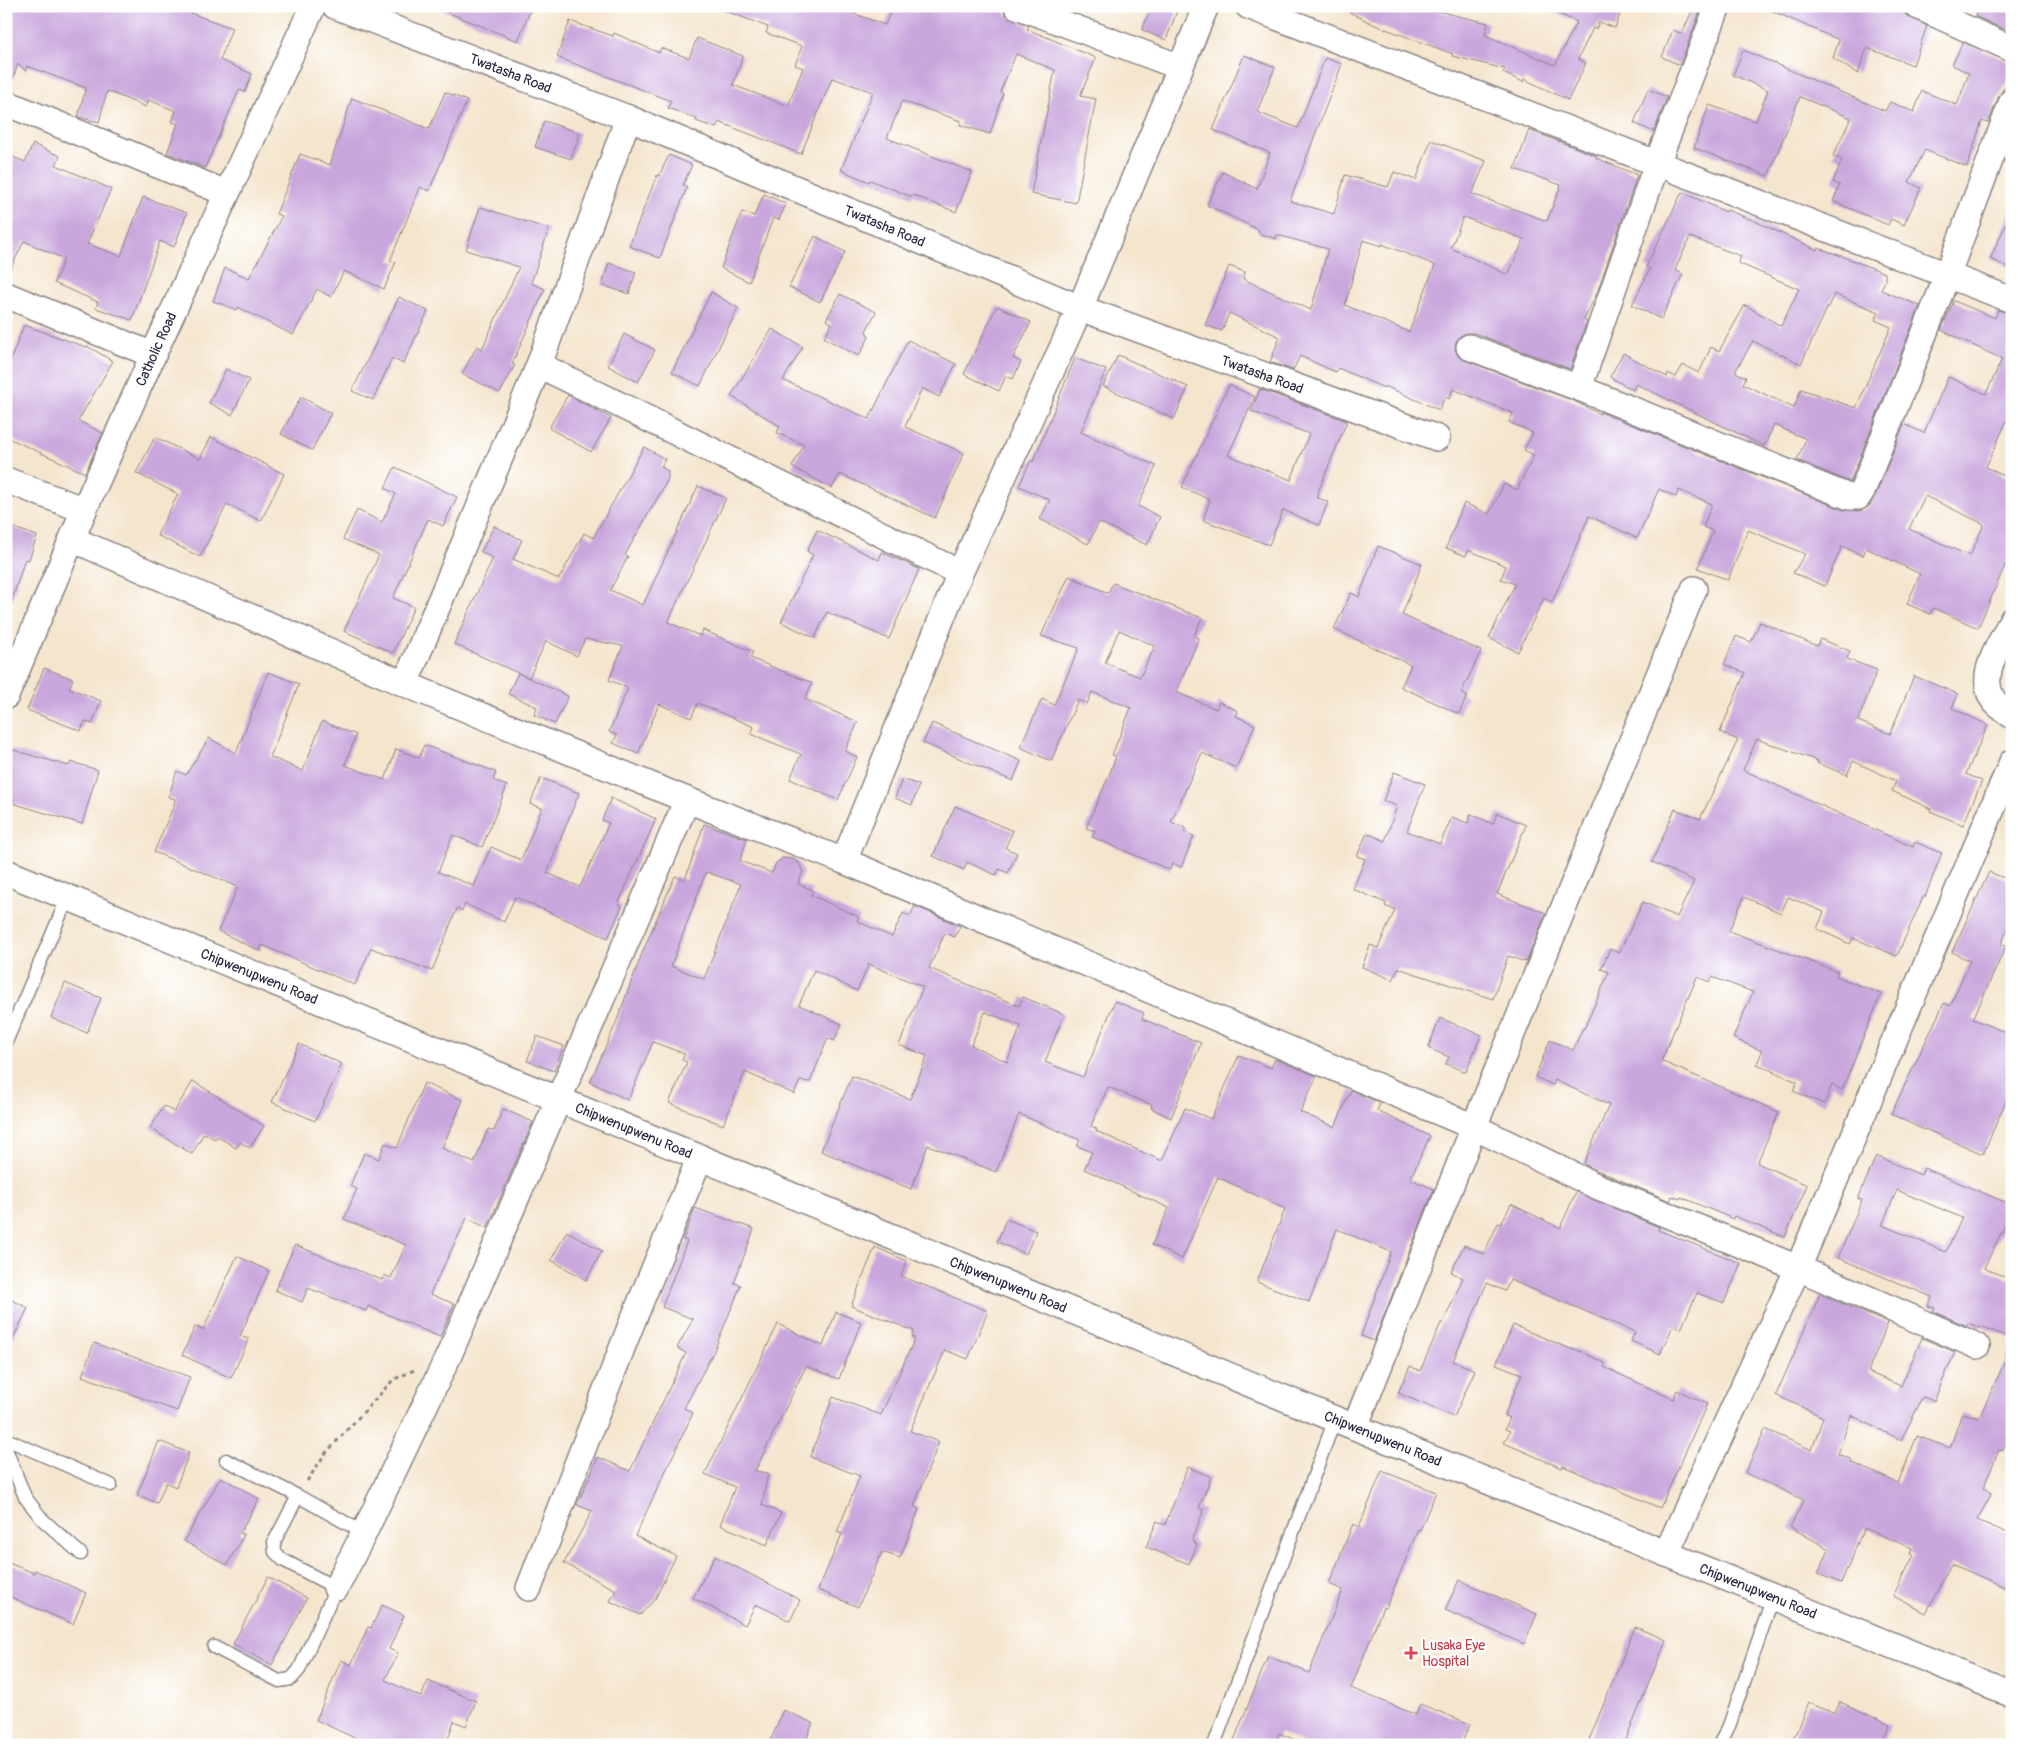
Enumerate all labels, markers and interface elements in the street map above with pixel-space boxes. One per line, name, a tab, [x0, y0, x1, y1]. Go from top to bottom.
street label: Twatasha Road	[467, 50, 554, 97]
street label: Twatasha Road	[841, 201, 928, 251]
street label: Catholic Road	[132, 309, 180, 389]
street label: Twatasha Road	[1219, 352, 1306, 397]
street label: Chipwenupwenu Road	[198, 945, 321, 1008]
street label: Chipwenupwenu Road	[573, 1099, 695, 1162]
street label: Chipwenupwenu Road	[947, 1253, 1070, 1316]
street label: Chipwenupwenu Road	[1322, 1407, 1444, 1470]
street label: Chipwenupwenu Road	[1697, 1559, 1820, 1622]
place label: Lusaka Eye Hospital	[1422, 1637, 1485, 1670]
marker: Lusaka Eye Hospital	[1404, 1646, 1418, 1660]

